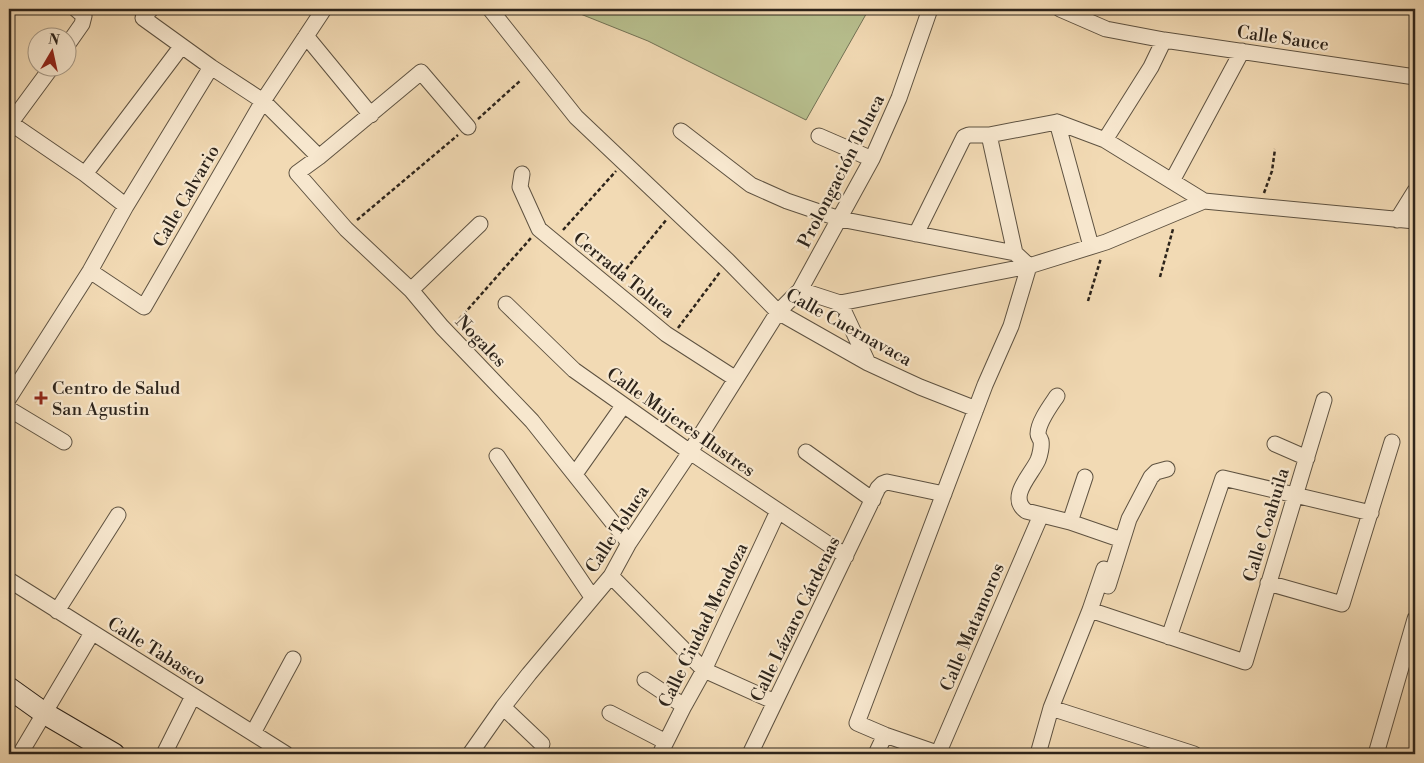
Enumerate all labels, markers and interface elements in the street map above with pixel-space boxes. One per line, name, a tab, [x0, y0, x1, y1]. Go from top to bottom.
street label: Calle Sauce	[1235, 21, 1330, 56]
north arrow	[28, 28, 78, 78]
text: N	[47, 30, 61, 50]
street label: Prolongación Toluca	[793, 90, 890, 252]
street label: Calle Calvario	[148, 141, 225, 251]
street label: Cerrada Toluca	[568, 227, 680, 324]
street label: Calle Cuernavaca	[782, 283, 917, 372]
street label: Nogales	[450, 310, 511, 372]
street label: Calle Mujeres Ilustres	[602, 363, 759, 482]
place label: Centro de Salud San Agustin	[52, 377, 181, 421]
marker: Centro de Salud San Agustin	[34, 391, 48, 405]
street label: Calle Coahuila	[1238, 465, 1295, 585]
street label: Calle Toluca	[581, 480, 655, 577]
street label: Calle Lázaro Cárdenas	[745, 533, 846, 706]
street label: Calle Ciudad Mendoza	[654, 538, 754, 711]
street label: Calle Matamoros	[935, 559, 1010, 695]
street label: Calle Tabasco	[103, 612, 210, 691]

